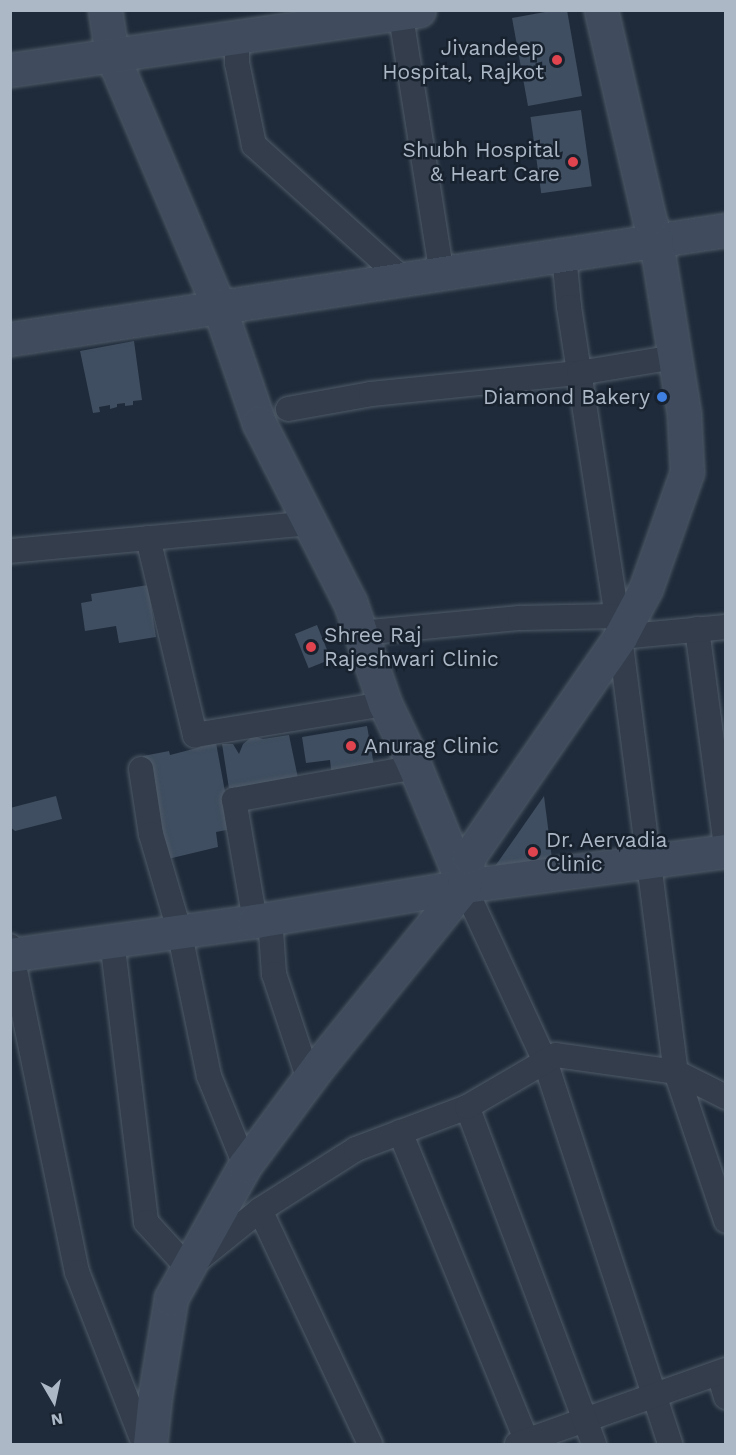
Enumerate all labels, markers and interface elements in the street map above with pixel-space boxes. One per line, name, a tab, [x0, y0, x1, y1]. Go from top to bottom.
place label: Jivandeep Hospital, Rajkot	[382, 35, 544, 85]
marker: Jivandeep Hospital, Rajkot	[548, 51, 566, 69]
place label: Shubh Hospital & Heart Care	[402, 137, 560, 187]
marker: Shubh Hospital & Heart Care	[564, 153, 582, 171]
place label: Diamond Bakery	[483, 384, 650, 410]
marker: Diamond Bakery	[655, 390, 669, 404]
place label: Shree Raj Rajeshwari Clinic	[324, 622, 499, 672]
marker: Shree Raj Rajeshwari Clinic	[302, 638, 320, 656]
place label: Anurag Clinic	[364, 733, 499, 759]
marker: Anurag Clinic	[342, 737, 360, 755]
place label: Dr. Aervadia Clinic	[546, 827, 668, 877]
marker: Dr. Aervadia Clinic	[524, 843, 542, 861]
north arrow	[24, 1371, 84, 1431]
text: N	[50, 1409, 64, 1430]

